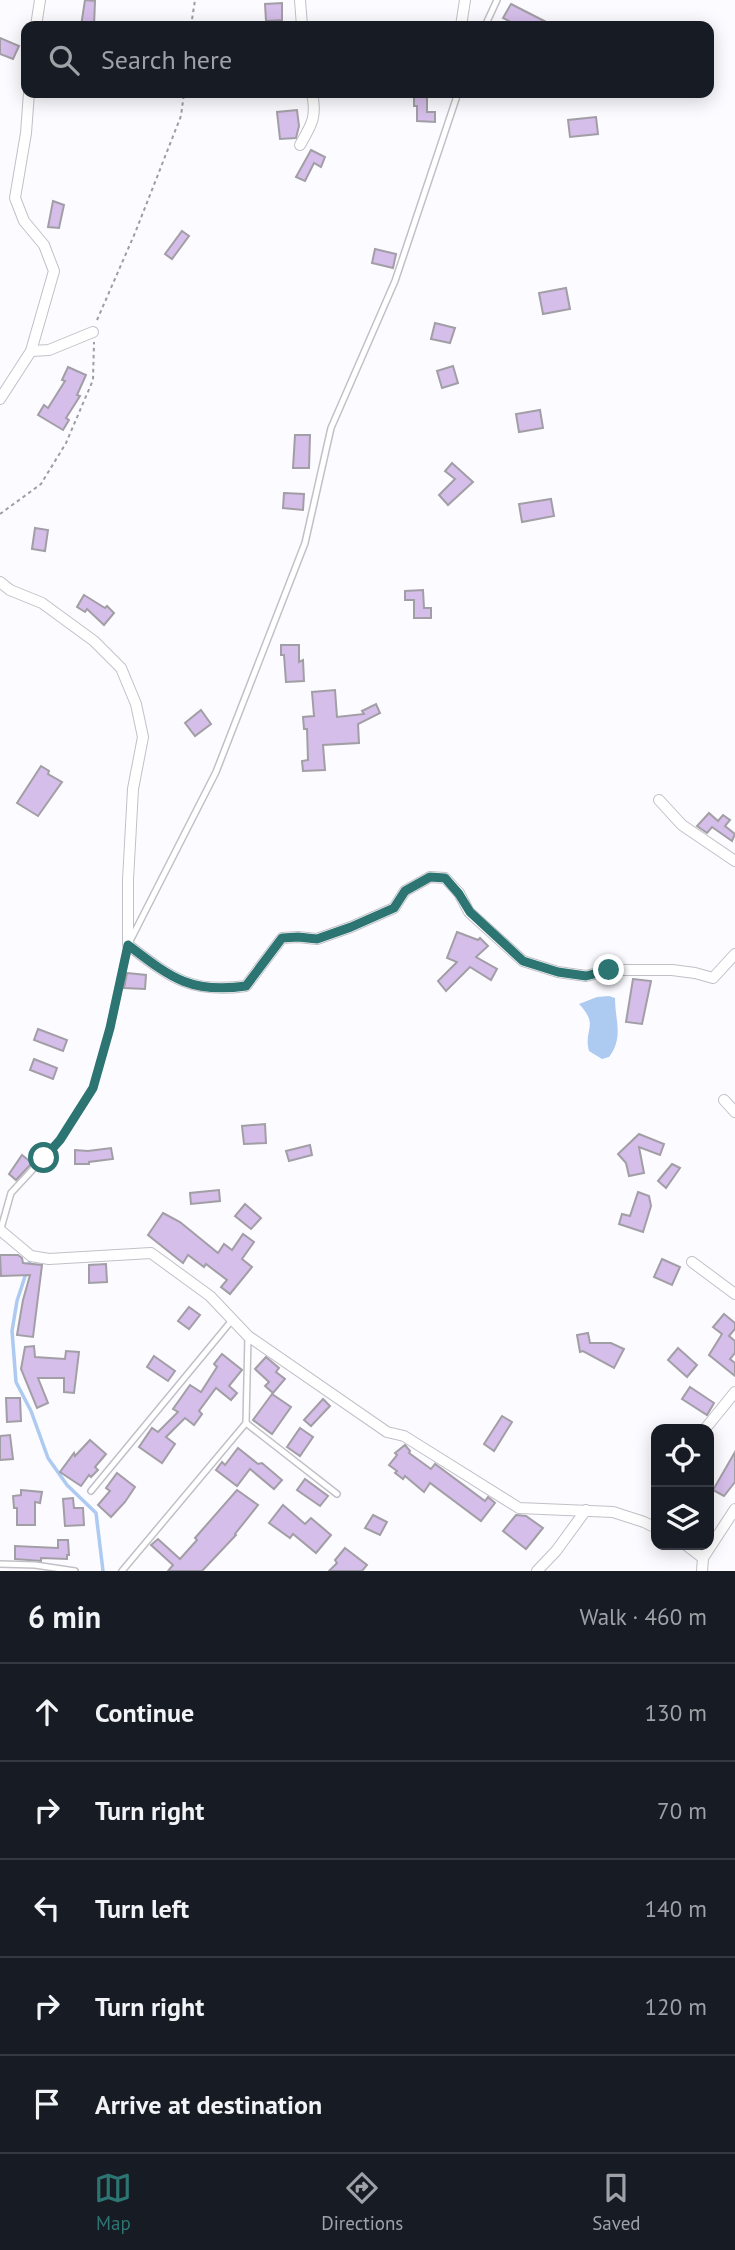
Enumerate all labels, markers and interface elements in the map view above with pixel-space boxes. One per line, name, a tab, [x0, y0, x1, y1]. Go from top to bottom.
search box	[21, 21, 714, 98]
icon: search	[45, 41, 83, 79]
text: Search here	[101, 43, 232, 76]
route end	[593, 954, 624, 985]
route start	[28, 1142, 59, 1173]
map controls	[651, 1424, 714, 1550]
button: locate	[651, 1424, 714, 1487]
button: layers	[651, 1487, 714, 1550]
text: 6 min	[28, 1597, 101, 1636]
text: Walk · 460 m	[580, 1602, 707, 1631]
icon: ahead	[28, 1693, 66, 1731]
text: Continue	[95, 1696, 194, 1729]
text: 130 m	[645, 1698, 707, 1727]
icon: right	[28, 1791, 66, 1829]
text: Turn right	[95, 1794, 204, 1827]
text: 70 m	[657, 1796, 707, 1825]
icon: left	[28, 1889, 66, 1927]
text: Turn left	[95, 1892, 189, 1925]
text: 140 m	[645, 1894, 707, 1923]
icon: right	[28, 1987, 66, 2025]
text: Turn right	[95, 1990, 204, 2023]
text: 120 m	[645, 1992, 707, 2021]
icon: arrive	[28, 2085, 66, 2123]
text: Arrive at destination	[95, 2088, 322, 2121]
tab: Map	[94, 2169, 132, 2235]
tab: Directions	[321, 2169, 403, 2235]
tab: Saved	[592, 2169, 641, 2235]

